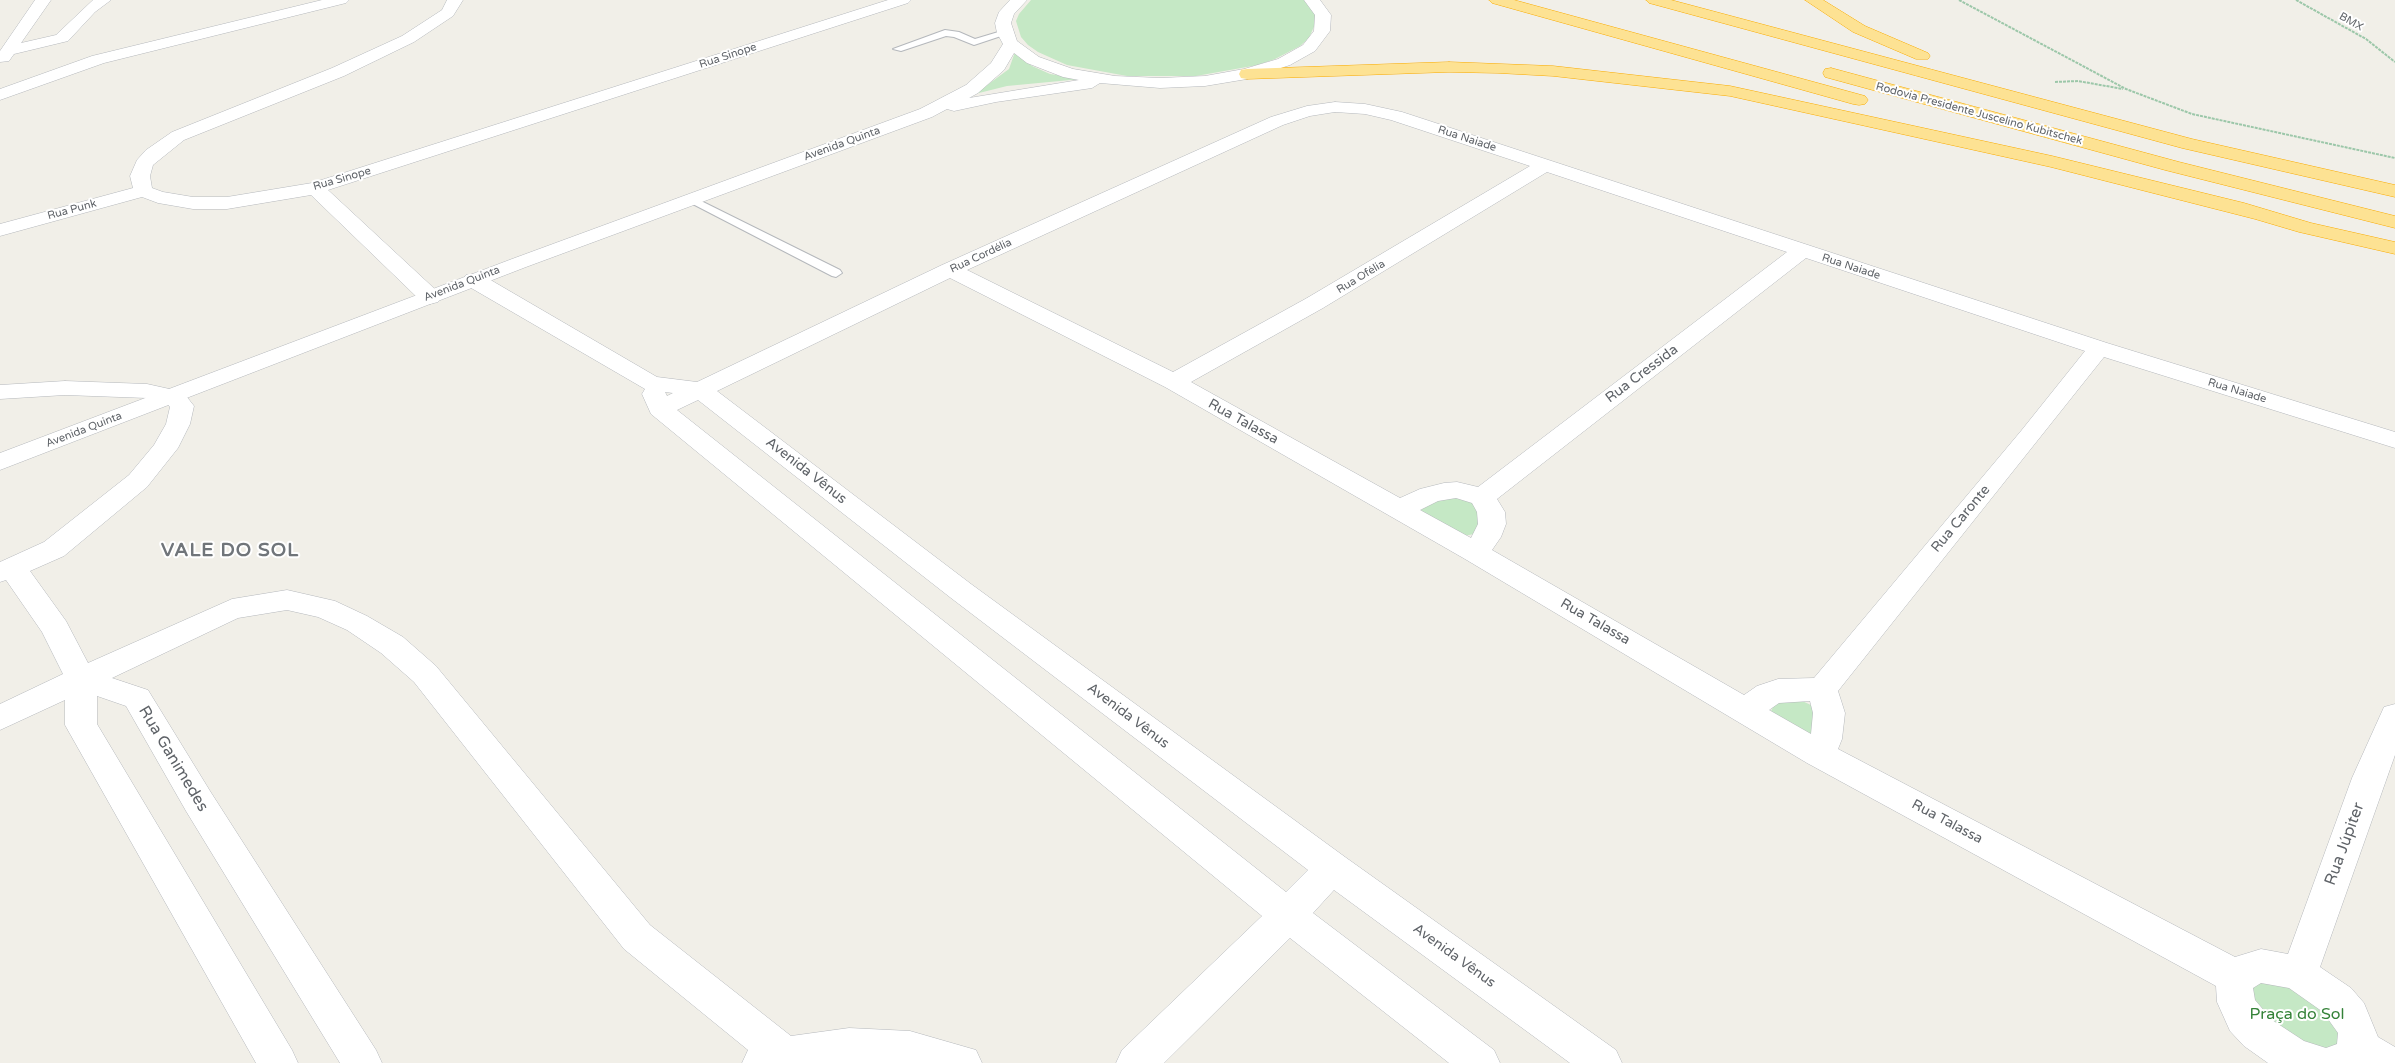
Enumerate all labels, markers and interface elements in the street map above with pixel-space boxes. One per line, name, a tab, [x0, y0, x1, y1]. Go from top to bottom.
street label: BMX	[2337, 10, 2365, 34]
street label: Rua Sinope	[698, 41, 758, 71]
street label: Rodovia Presidente Juscelino Kubitschek	[1874, 80, 2084, 148]
street label: Rua Naiade	[1436, 123, 1498, 155]
street label: Avenida Quinta	[802, 124, 882, 164]
street label: Rua Sinope	[312, 164, 372, 194]
street label: Rua Punk	[46, 197, 98, 223]
street label: Rua Cordélia	[948, 236, 1014, 276]
street label: Rua Naiade	[1820, 251, 1882, 283]
street label: Rua Ofélia	[1334, 257, 1388, 297]
street label: Avenida Quinta	[422, 263, 502, 305]
street label: Rua Cressida	[1602, 341, 1682, 407]
street label: Rua Naiade	[2206, 376, 2268, 406]
street label: Rua Talassa	[1205, 396, 1281, 448]
street label: Avenida Quinta	[44, 409, 124, 451]
street label: Avenida Vênus	[762, 434, 850, 508]
street label: Rua Caronte	[1928, 482, 1994, 556]
district label: VALE DO SOL	[160, 540, 300, 562]
street label: Rua Talassa	[1557, 595, 1633, 649]
street label: Avenida Vênus	[1084, 680, 1172, 752]
street label: Rua Ganimedes	[134, 703, 212, 815]
street label: Rua Talassa	[1909, 796, 1985, 848]
street label: Rua Júpiter	[2321, 800, 2369, 888]
street label: Avenida Vênus	[1409, 920, 1499, 992]
park label: Praça do Sol	[2250, 1005, 2344, 1025]

